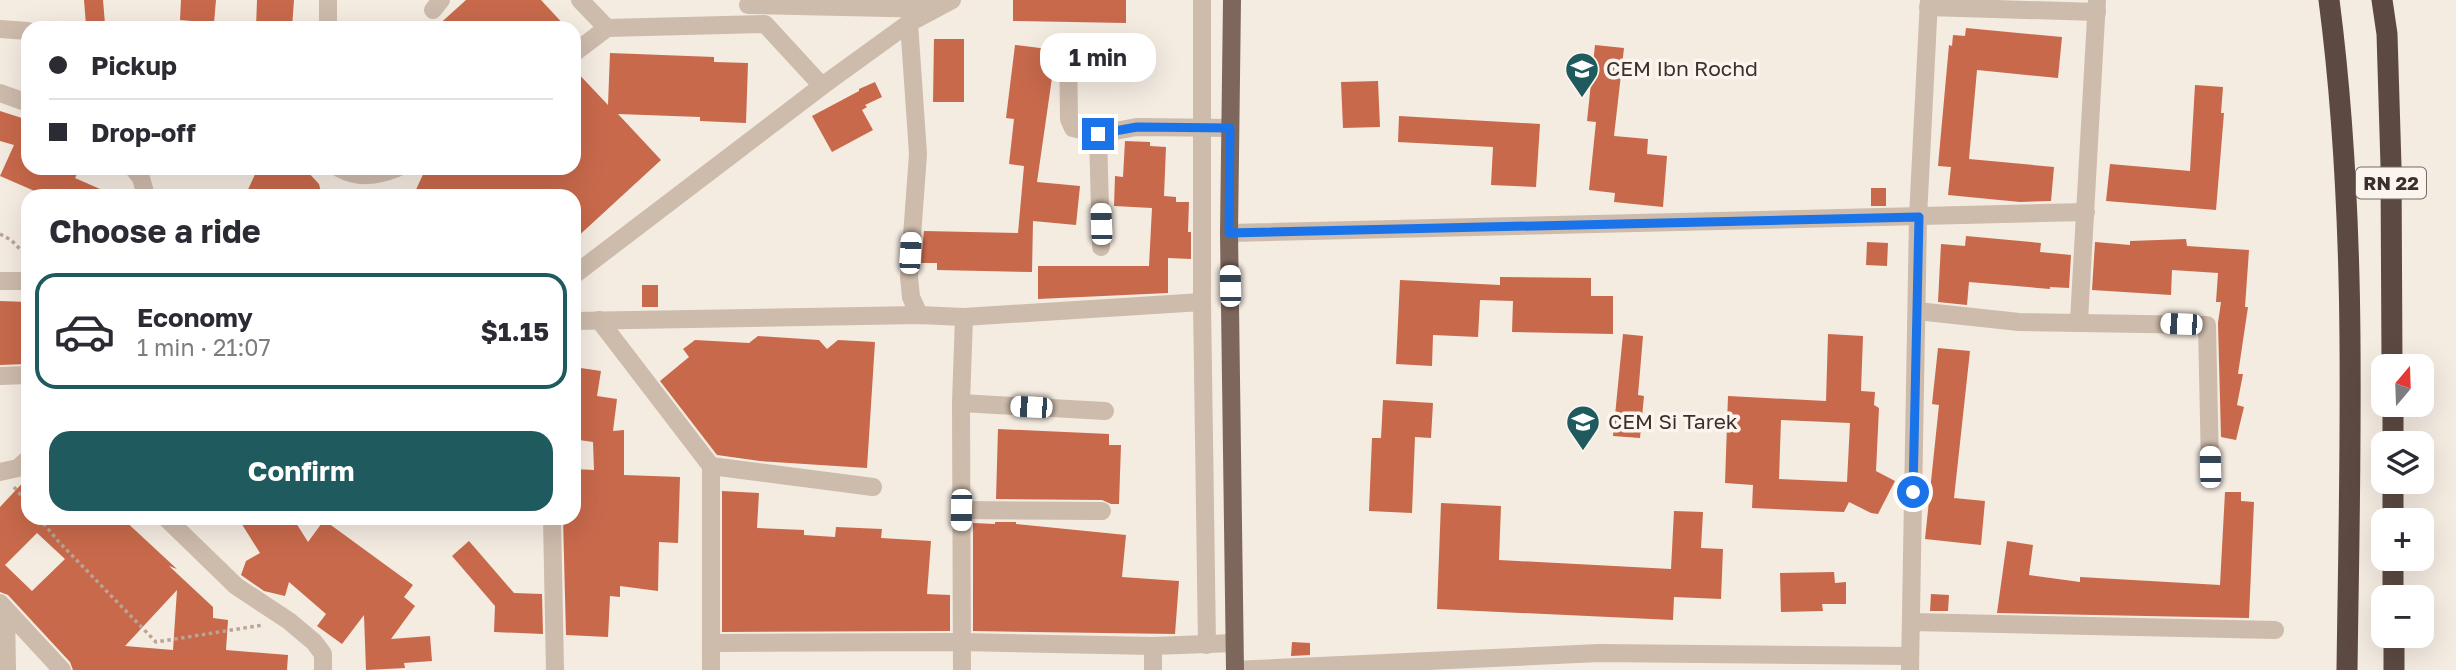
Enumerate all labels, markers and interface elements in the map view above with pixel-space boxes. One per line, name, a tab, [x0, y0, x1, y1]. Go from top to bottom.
callout: 1 min	[1040, 32, 1156, 82]
text: 1 min	[1069, 43, 1127, 71]
text: Pickup	[91, 50, 177, 81]
school or university icon: CEM Ibn Rochd	[1563, 50, 1601, 99]
place label: CEM Ibn Rochd	[1606, 55, 1758, 81]
text: Drop-off	[91, 117, 196, 148]
route end	[1082, 118, 1114, 150]
road number: RN 22	[2356, 168, 2426, 198]
car	[1090, 203, 1113, 245]
text: Choose a ride	[49, 212, 261, 250]
car	[899, 231, 922, 275]
car	[1220, 265, 1241, 307]
icon: car	[53, 300, 116, 363]
text: Economy	[137, 302, 253, 333]
car	[2160, 313, 2203, 335]
text: $1.15	[481, 316, 549, 347]
text: 1 min · 21:07	[137, 333, 271, 361]
north arrow	[2371, 354, 2434, 416]
map controls	[2371, 354, 2434, 648]
car	[1010, 395, 1053, 419]
school or university icon: CEM Si Tarek	[1564, 403, 1602, 452]
place label: CEM Si Tarek	[1608, 408, 1738, 434]
button: Confirm	[49, 431, 553, 511]
button: layers	[2371, 431, 2434, 494]
car	[2200, 446, 2221, 488]
route start	[1897, 476, 1929, 508]
car	[951, 489, 972, 531]
button: +	[2371, 508, 2434, 571]
button: −	[2371, 585, 2434, 648]

